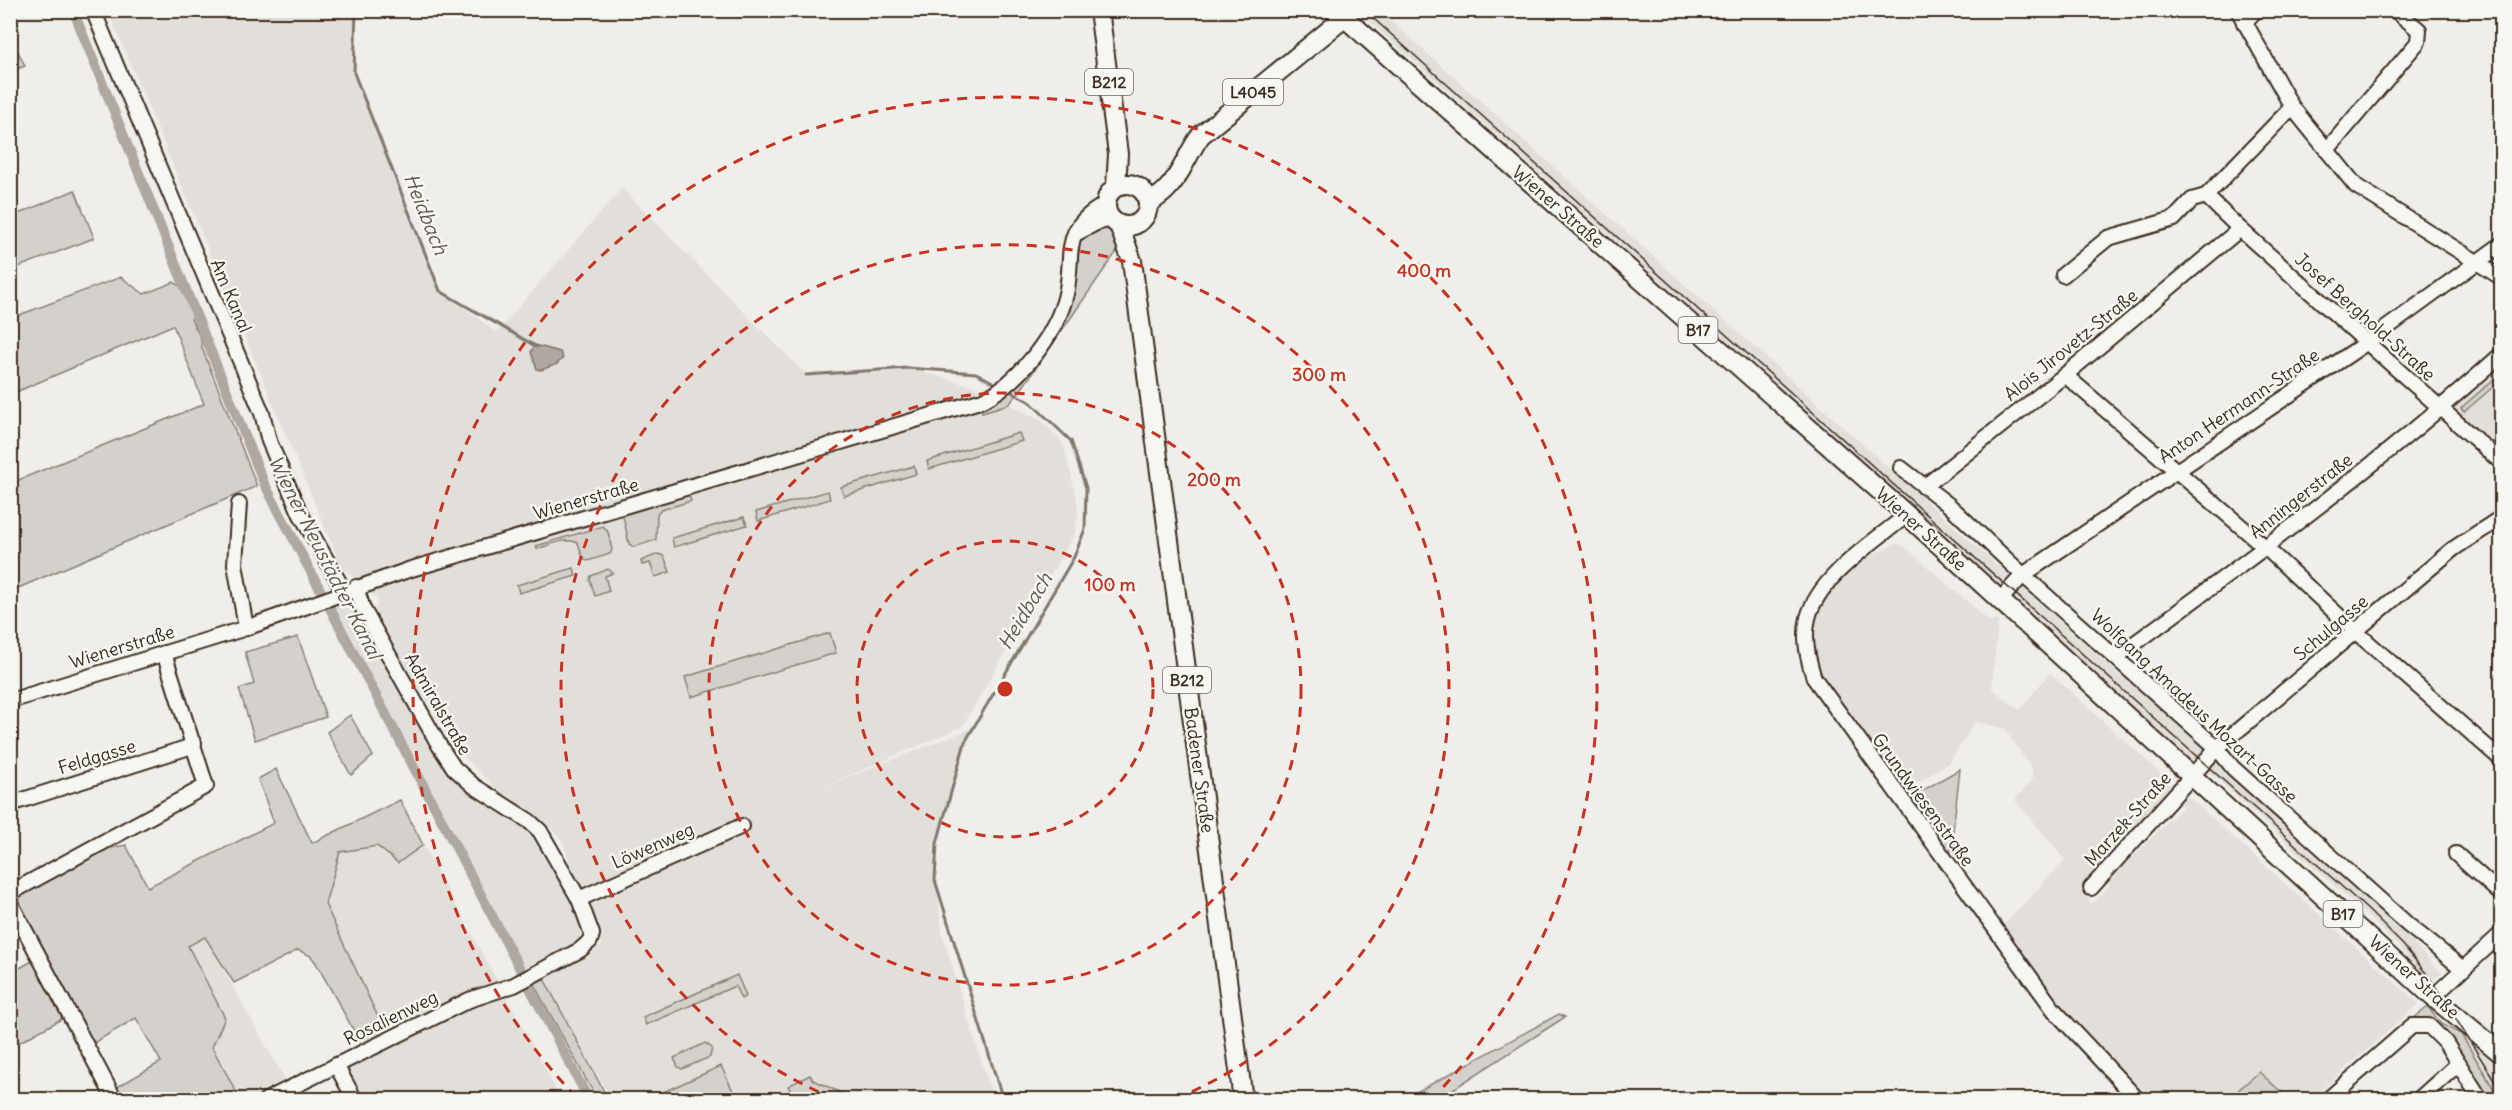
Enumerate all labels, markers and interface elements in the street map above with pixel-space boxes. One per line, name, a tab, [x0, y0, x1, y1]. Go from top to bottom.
road number: B212	[1085, 69, 1133, 95]
road number: L4045	[1223, 79, 1283, 105]
street label: Wiener Straße	[1508, 160, 1609, 253]
water label: Heidbach	[399, 170, 454, 258]
street label: Josef Berghold-Straße	[2290, 248, 2440, 386]
street label: Am Kanal	[206, 256, 257, 336]
text: 400 m	[1397, 259, 1451, 282]
street label: Alois Jirovetz-Straße	[1999, 284, 2142, 406]
road number: B17	[1678, 317, 1718, 343]
street label: Anton Hermann-Straße	[2154, 343, 2324, 468]
text: 300 m	[1292, 363, 1346, 386]
street label: Anningerstraße	[2244, 448, 2357, 543]
water label: Wiener Neustädter Kanal	[263, 451, 389, 665]
text: 200 m	[1187, 468, 1241, 491]
street label: Wienerstraße	[530, 472, 641, 525]
street label: Wiener Straße	[1871, 482, 1972, 575]
water label: Heidbach	[992, 567, 1057, 654]
text: 100 m	[1085, 573, 1136, 596]
street label: Schulgasse	[2289, 590, 2373, 665]
street label: Wolfgang Amadeus Mozart-Gasse	[2086, 604, 2303, 808]
street label: Wienerstraße	[66, 620, 177, 673]
street label: Admiralstraße	[400, 648, 477, 759]
road number: B212	[1163, 667, 1211, 693]
centre of rings	[995, 679, 1015, 699]
street label: Badener Straße	[1179, 706, 1220, 834]
street label: Grundwiesenstraße	[1867, 729, 1980, 871]
street label: Feldgasse	[55, 734, 138, 779]
street label: Marzek-Straße	[2079, 767, 2176, 871]
street label: Löwenweg	[608, 817, 698, 874]
road number: B17	[2324, 901, 2362, 927]
street label: Wiener Straße	[2364, 930, 2465, 1023]
street label: Rosalienweg	[340, 985, 442, 1050]

